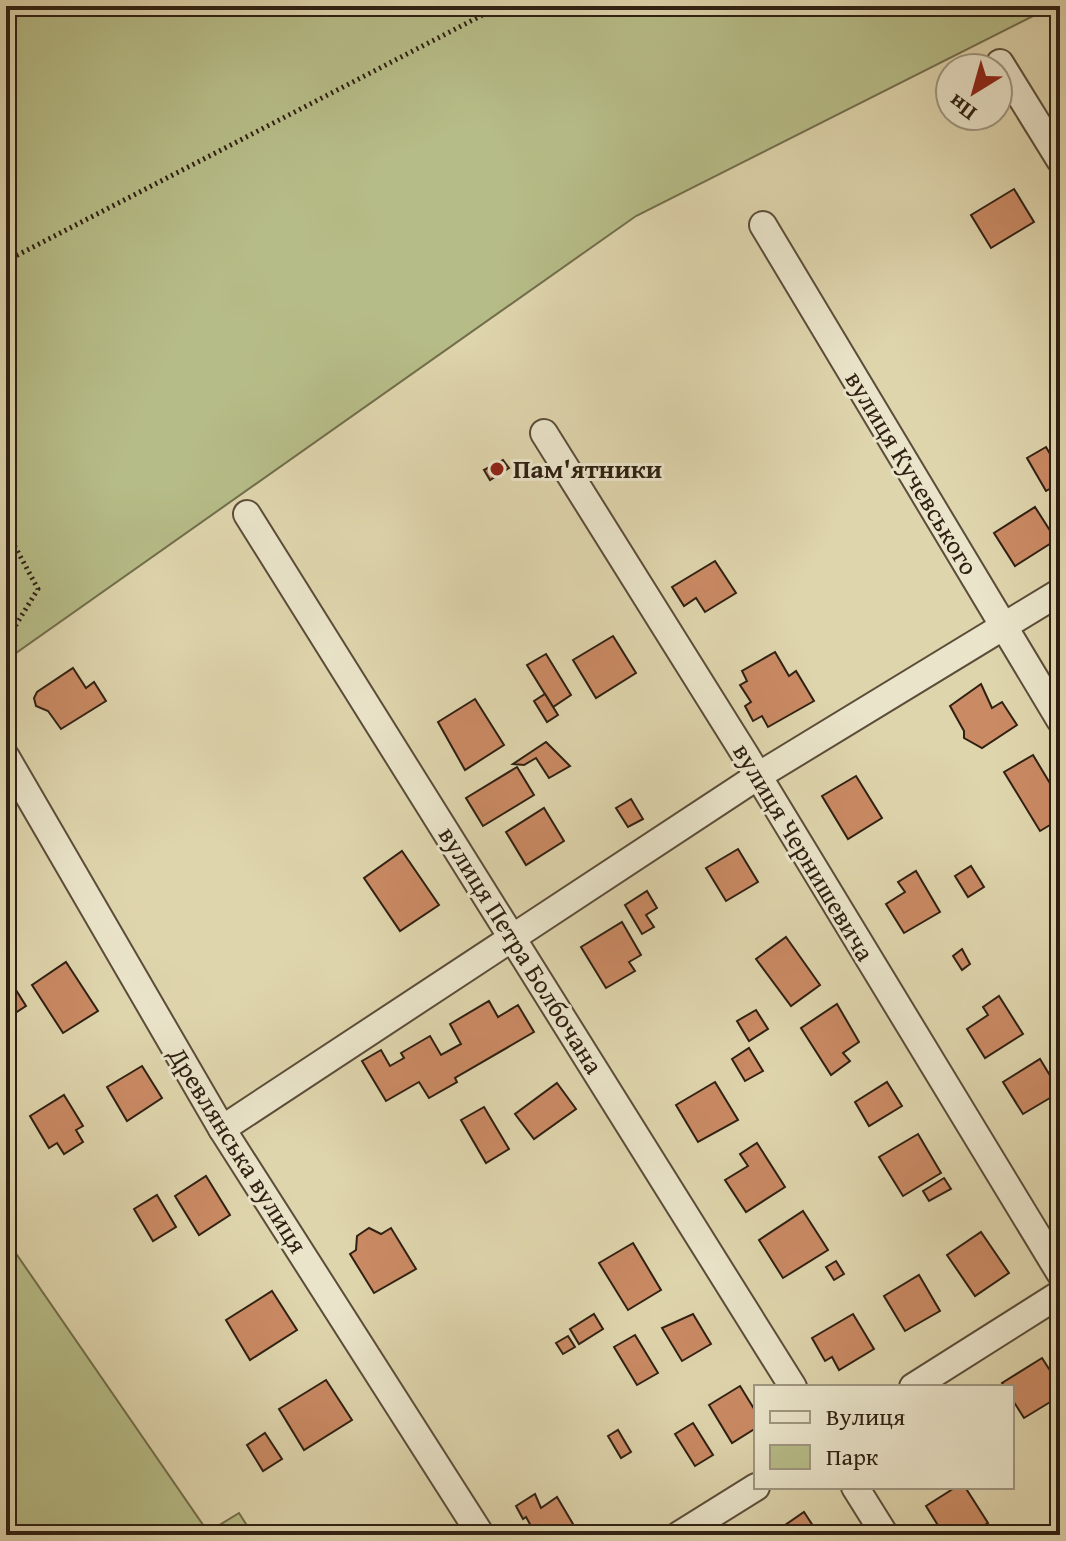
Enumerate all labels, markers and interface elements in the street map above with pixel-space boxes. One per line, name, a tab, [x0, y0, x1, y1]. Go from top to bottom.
north arrow	[934, 52, 1014, 132]
text: Пн	[941, 87, 983, 129]
street label: вулиця Кучевського	[836, 363, 989, 582]
place label: Пам'ятники	[513, 449, 662, 488]
marker: Пам'ятники	[488, 460, 506, 478]
street label: вулиця Чернишевича	[724, 735, 885, 969]
street label: вулиця Петра Болбочана	[429, 818, 614, 1082]
street label: Древлянська вулиця	[158, 1038, 318, 1261]
legend	[754, 1385, 1014, 1489]
text: Вулиця	[826, 1399, 905, 1434]
text: Парк	[826, 1439, 879, 1474]

